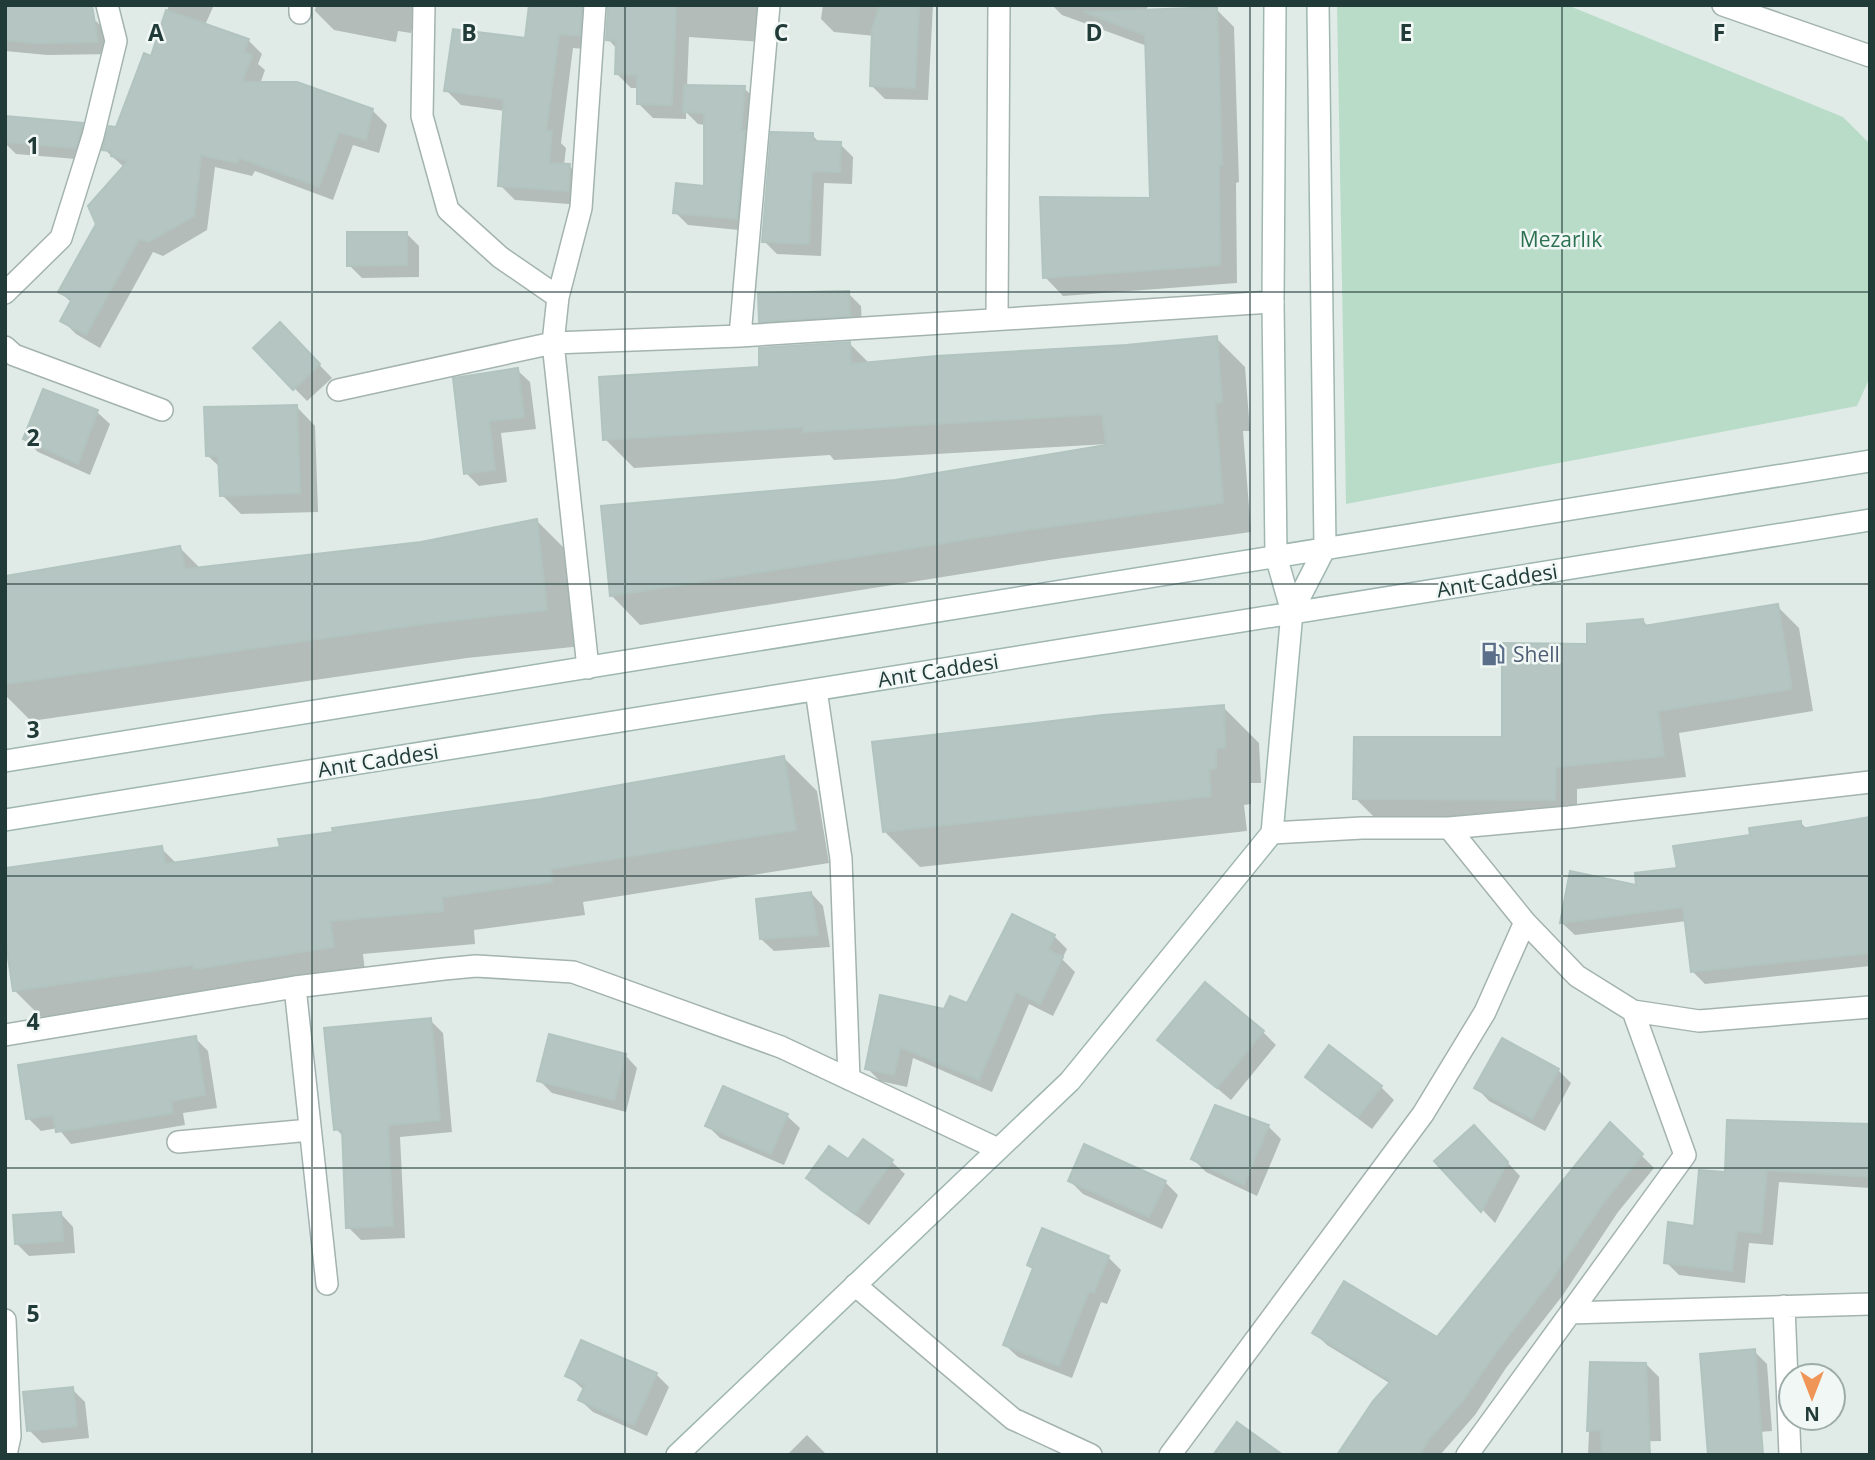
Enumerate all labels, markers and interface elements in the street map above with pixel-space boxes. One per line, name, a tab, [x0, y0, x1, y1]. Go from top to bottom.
text: A	[148, 16, 164, 48]
text: B	[461, 16, 477, 48]
text: C	[774, 16, 788, 48]
text: D	[1085, 16, 1103, 48]
text: E	[1400, 16, 1412, 48]
text: F	[1713, 16, 1725, 48]
text: 1	[26, 129, 40, 161]
park label: Mezarlık	[1520, 225, 1602, 253]
text: 2	[26, 421, 40, 453]
street label: Anıt Caddesi	[1435, 557, 1559, 603]
fuel station icon: Shell	[1479, 640, 1507, 668]
place label: Shell	[1513, 640, 1560, 668]
street label: Anıt Caddesi	[876, 647, 1000, 693]
text: 3	[26, 713, 40, 745]
street label: Anıt Caddesi	[316, 737, 440, 783]
text: 4	[26, 1005, 40, 1037]
text: 5	[26, 1297, 40, 1329]
north arrow	[1777, 1362, 1847, 1432]
text: N	[1804, 1401, 1820, 1427]

